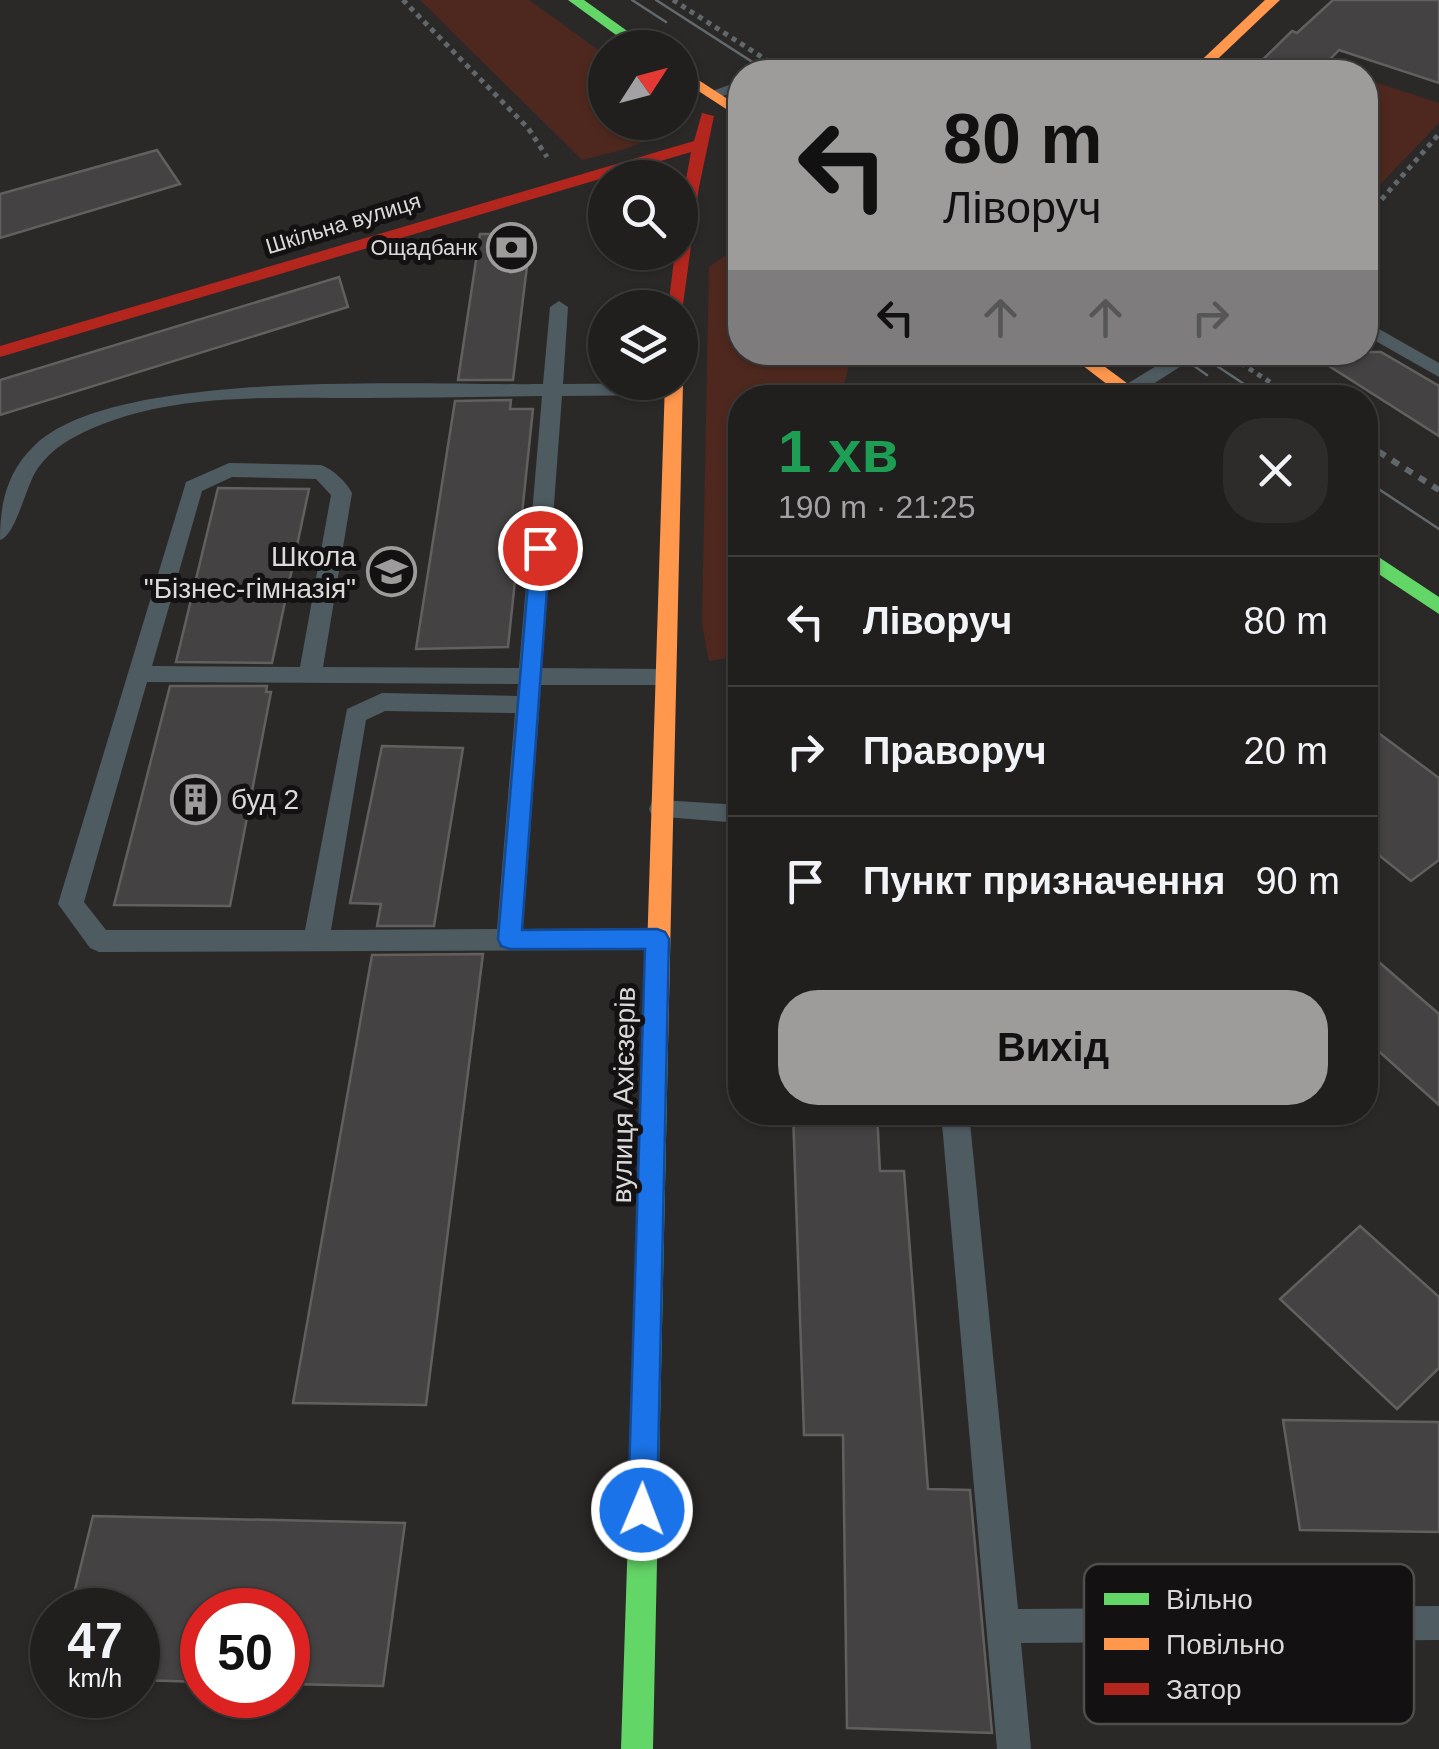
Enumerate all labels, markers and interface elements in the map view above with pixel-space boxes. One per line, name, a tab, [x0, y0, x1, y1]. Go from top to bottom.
north arrow	[588, 30, 698, 140]
map controls	[588, 30, 698, 400]
icon: left	[778, 100, 908, 230]
text: 80 m	[943, 100, 1103, 178]
button: search	[588, 160, 698, 270]
text: Ліворуч	[943, 182, 1101, 233]
street label: Шкільна вулиця	[263, 188, 424, 259]
bank icon: Ощадбанк	[486, 221, 538, 273]
place label: Ощадбанк	[371, 235, 477, 260]
button: layers	[588, 290, 698, 400]
icon: left	[868, 290, 923, 345]
icon: ahead	[973, 290, 1028, 345]
icon: ahead	[1078, 290, 1133, 345]
icon: right	[1183, 290, 1238, 345]
text: 1 хв	[778, 418, 898, 485]
button: close	[1223, 418, 1328, 523]
text: 190 m · 21:25	[778, 489, 975, 525]
pin	[498, 506, 583, 591]
icon: arrive	[513, 521, 568, 576]
place label: Школа "Бізнес-гімназія"	[144, 541, 356, 604]
school or university icon: Школа "Бізнес-гімназія"	[365, 546, 417, 598]
icon: left	[778, 594, 833, 649]
text: Ліворуч	[863, 600, 1012, 642]
text: 80 m	[1244, 600, 1328, 642]
icon: right	[778, 724, 833, 779]
text: Праворуч	[863, 730, 1047, 772]
text: 20 m	[1244, 730, 1328, 772]
building icon: буд 2	[170, 773, 222, 825]
place label: буд 2	[231, 784, 299, 815]
icon: arrive	[778, 854, 833, 909]
text: Пункт призначення	[863, 860, 1225, 902]
text: 90 m	[1255, 860, 1340, 902]
street label: вулиця Ахієзерів	[606, 986, 641, 1204]
button: Вихід	[778, 990, 1328, 1105]
position arrow	[590, 1458, 694, 1562]
legend	[1084, 1564, 1414, 1724]
text: Вільно	[1166, 1584, 1253, 1615]
speed limit sign: 50	[180, 1588, 310, 1718]
text: 47	[67, 1613, 123, 1669]
text: Повільно	[1166, 1629, 1285, 1660]
text: km/h	[68, 1664, 122, 1692]
text: Затор	[1166, 1674, 1242, 1705]

